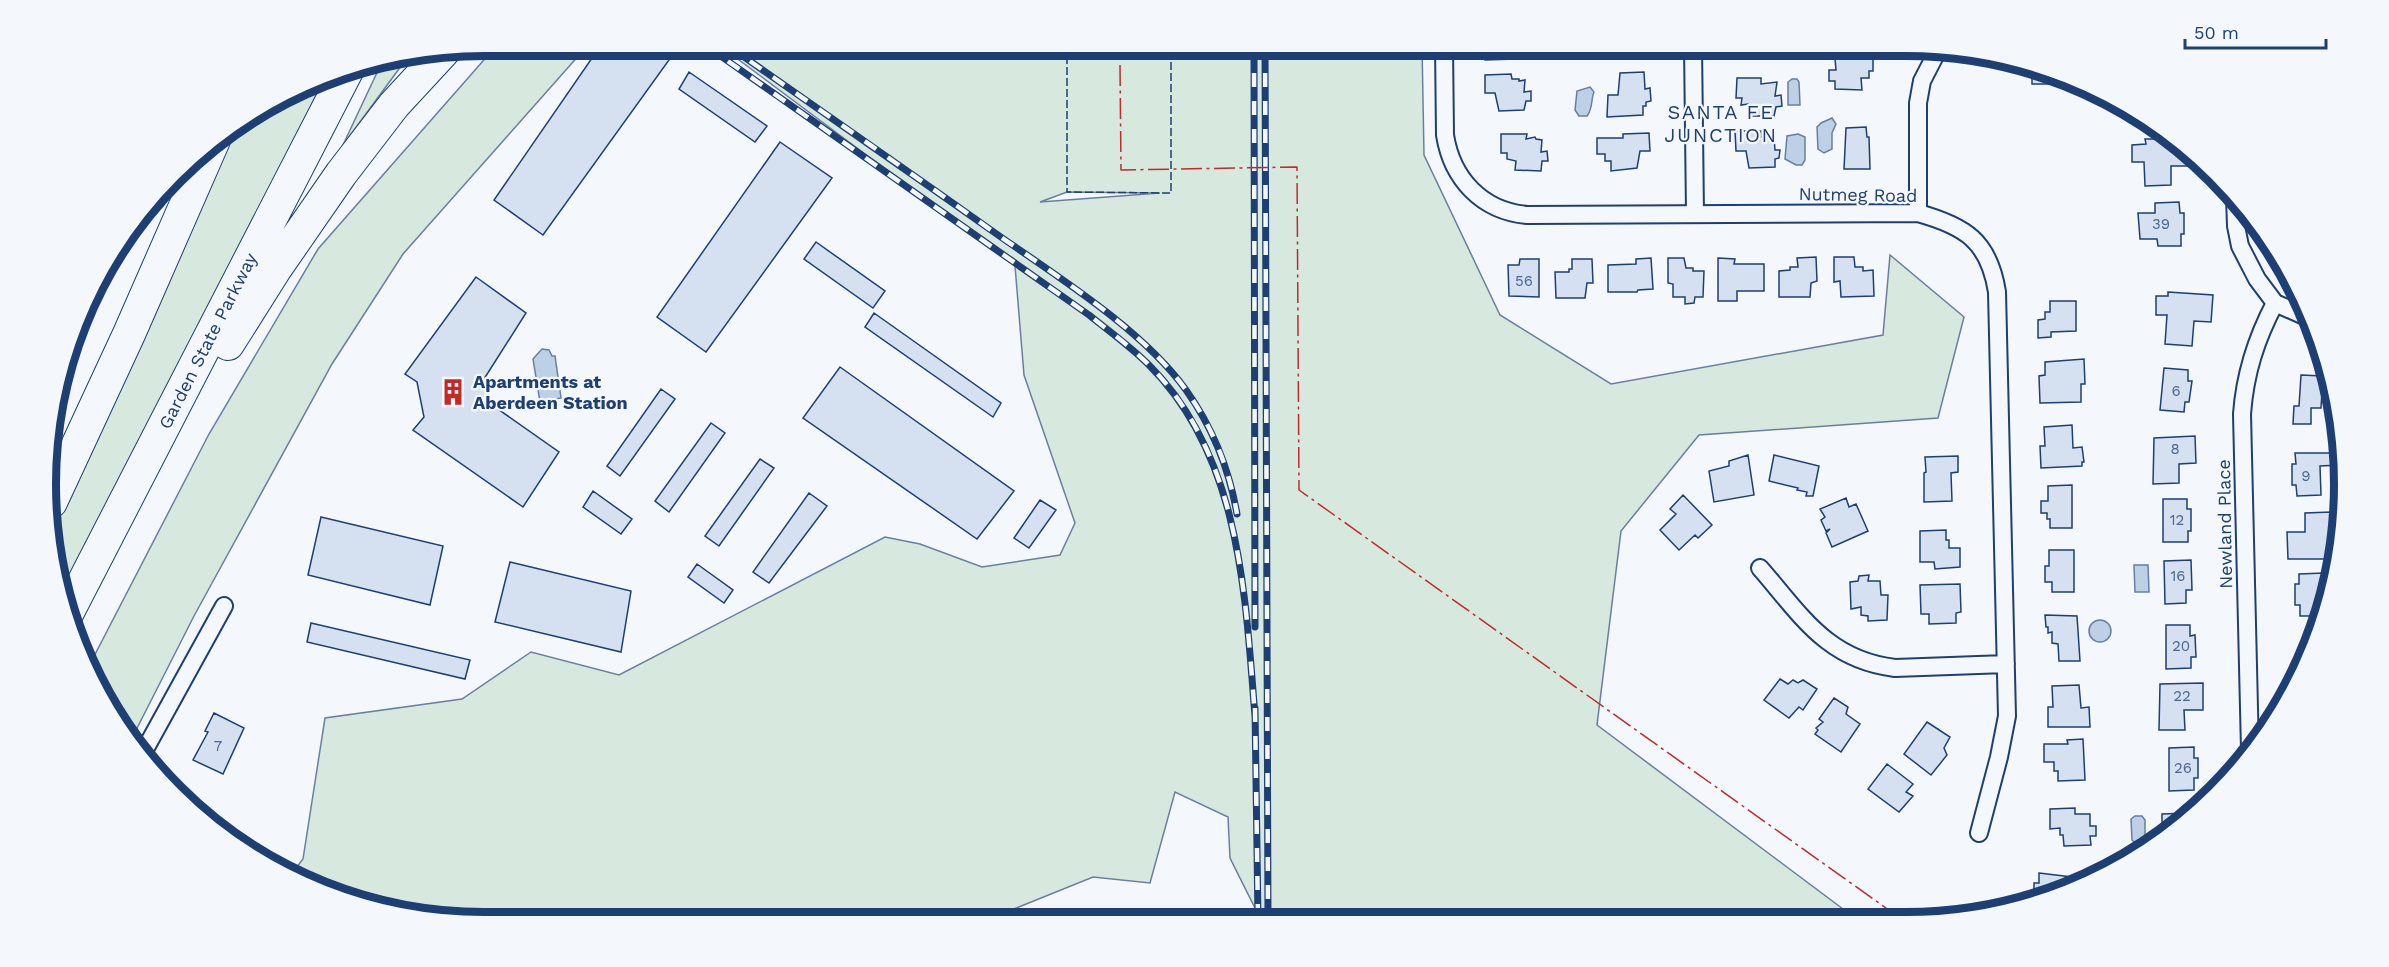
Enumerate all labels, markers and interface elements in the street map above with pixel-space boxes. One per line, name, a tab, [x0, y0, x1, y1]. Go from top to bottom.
scale bar	[2185, 12, 2326, 50]
text: 50 m	[2194, 22, 2239, 43]
district label: SANTA FE JUNCTION	[1664, 100, 1778, 147]
street label: Nutmeg Road	[1798, 183, 1918, 206]
house number: 39	[2152, 215, 2170, 233]
street label: Garden State Parkway	[154, 249, 261, 432]
house number: 56	[1515, 272, 1533, 290]
place label: Apartments at Aberdeen Station	[473, 371, 628, 413]
building icon: Apartments at Aberdeen Station	[438, 377, 468, 407]
house number: 6	[2171, 382, 2181, 400]
house number: 8	[2170, 440, 2180, 458]
street label: Newland Place	[2213, 459, 2236, 589]
house number: 9	[2301, 467, 2311, 485]
house number: 12	[2170, 511, 2184, 529]
house number: 16	[2171, 567, 2185, 585]
house number: 20	[2172, 637, 2190, 655]
house number: 22	[2173, 687, 2191, 705]
house number: 7	[214, 737, 222, 755]
house number: 26	[2174, 759, 2192, 777]

